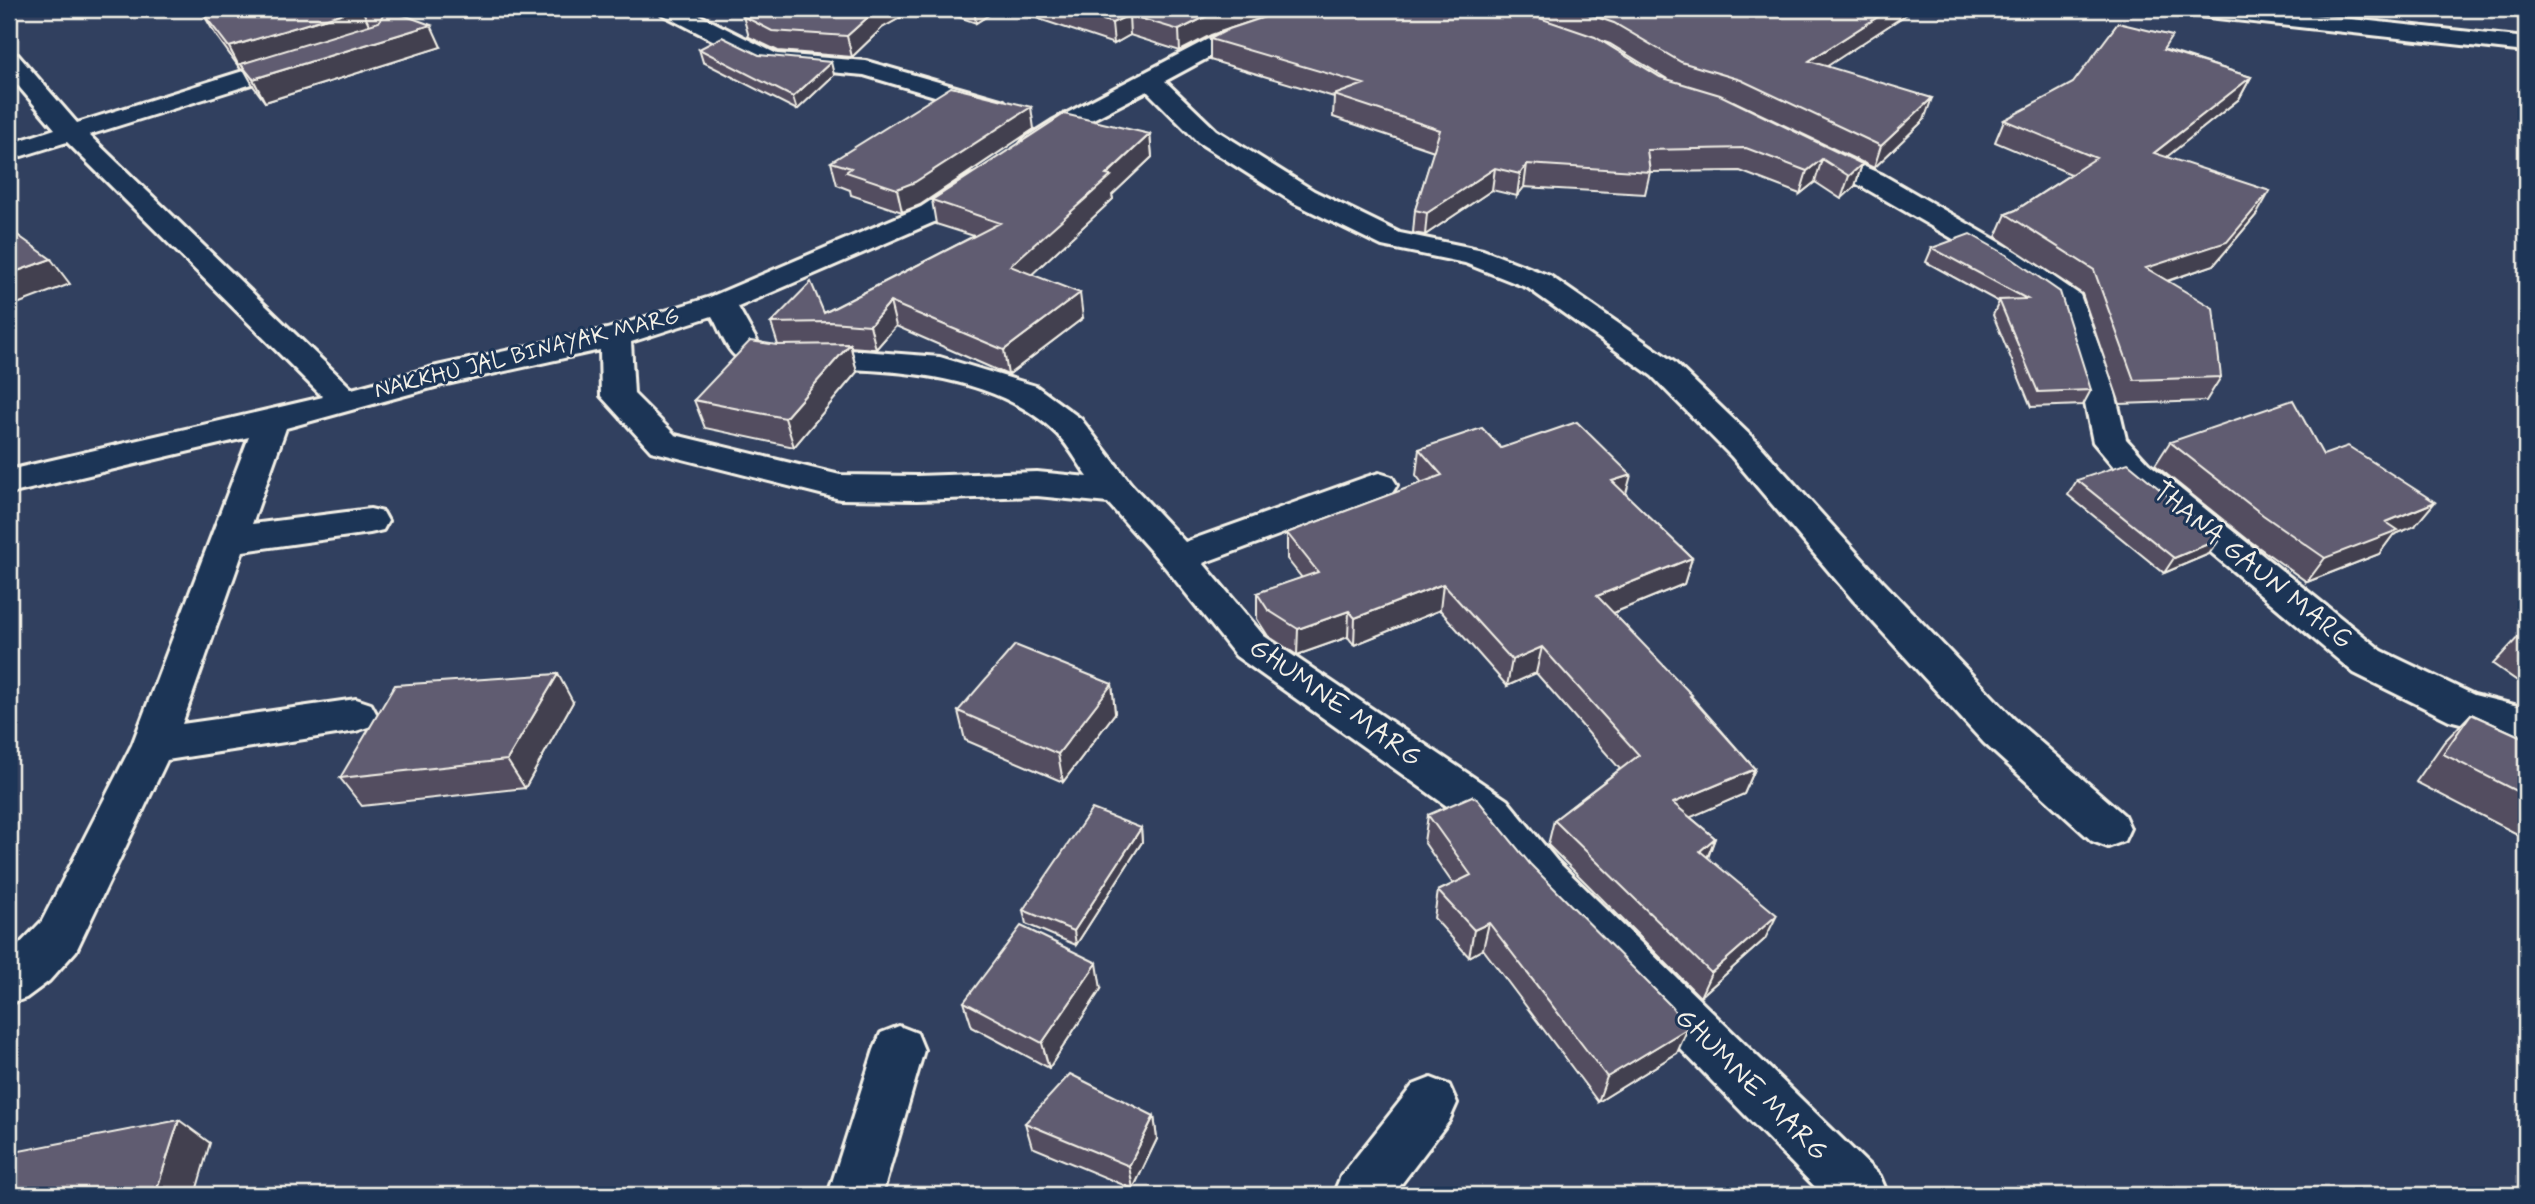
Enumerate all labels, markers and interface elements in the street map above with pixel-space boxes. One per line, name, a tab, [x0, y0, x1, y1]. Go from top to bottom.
street label: NAKKHU JAL BINAYAK MARG	[371, 302, 683, 406]
street label: THANA GAUN MARG	[2144, 474, 2360, 658]
street label: GHUMNE MARG	[1241, 630, 1429, 776]
street label: GHUMNE MARG	[1666, 1000, 1836, 1170]

